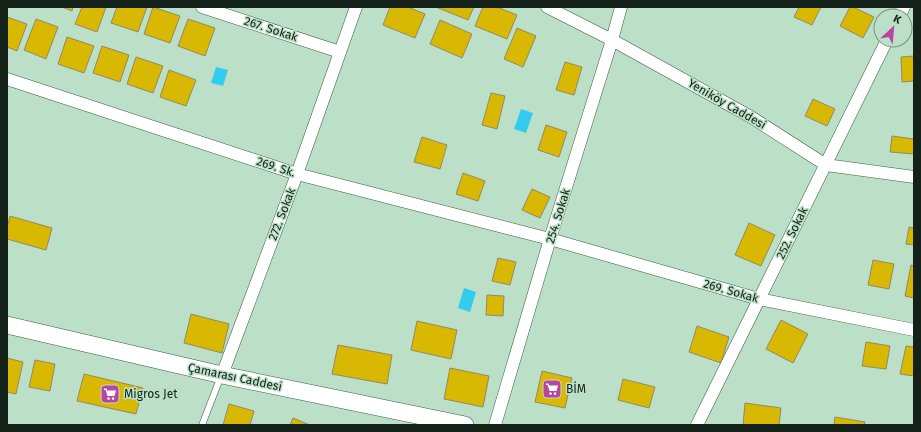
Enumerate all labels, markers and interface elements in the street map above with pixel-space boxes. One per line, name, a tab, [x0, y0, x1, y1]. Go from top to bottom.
north arrow	[873, 8, 913, 48]
text: K	[891, 12, 904, 27]
street label: 267. Sokak	[242, 14, 300, 45]
street label: Yeniköy Caddesi	[685, 76, 769, 132]
street label: 269. Sk.	[255, 154, 297, 180]
street label: 272. Sokak	[266, 185, 299, 242]
street label: 254. Sokak	[543, 186, 573, 245]
street label: 252. Sokak	[773, 204, 811, 261]
street label: 269. Sokak	[702, 276, 761, 306]
street label: Çamarası Caddesi	[187, 360, 283, 394]
supermarket icon: BİM	[541, 378, 563, 400]
place label: BİM	[566, 381, 586, 396]
supermarket icon: Migros Jet	[99, 383, 121, 405]
place label: Migros Jet	[124, 387, 178, 401]

